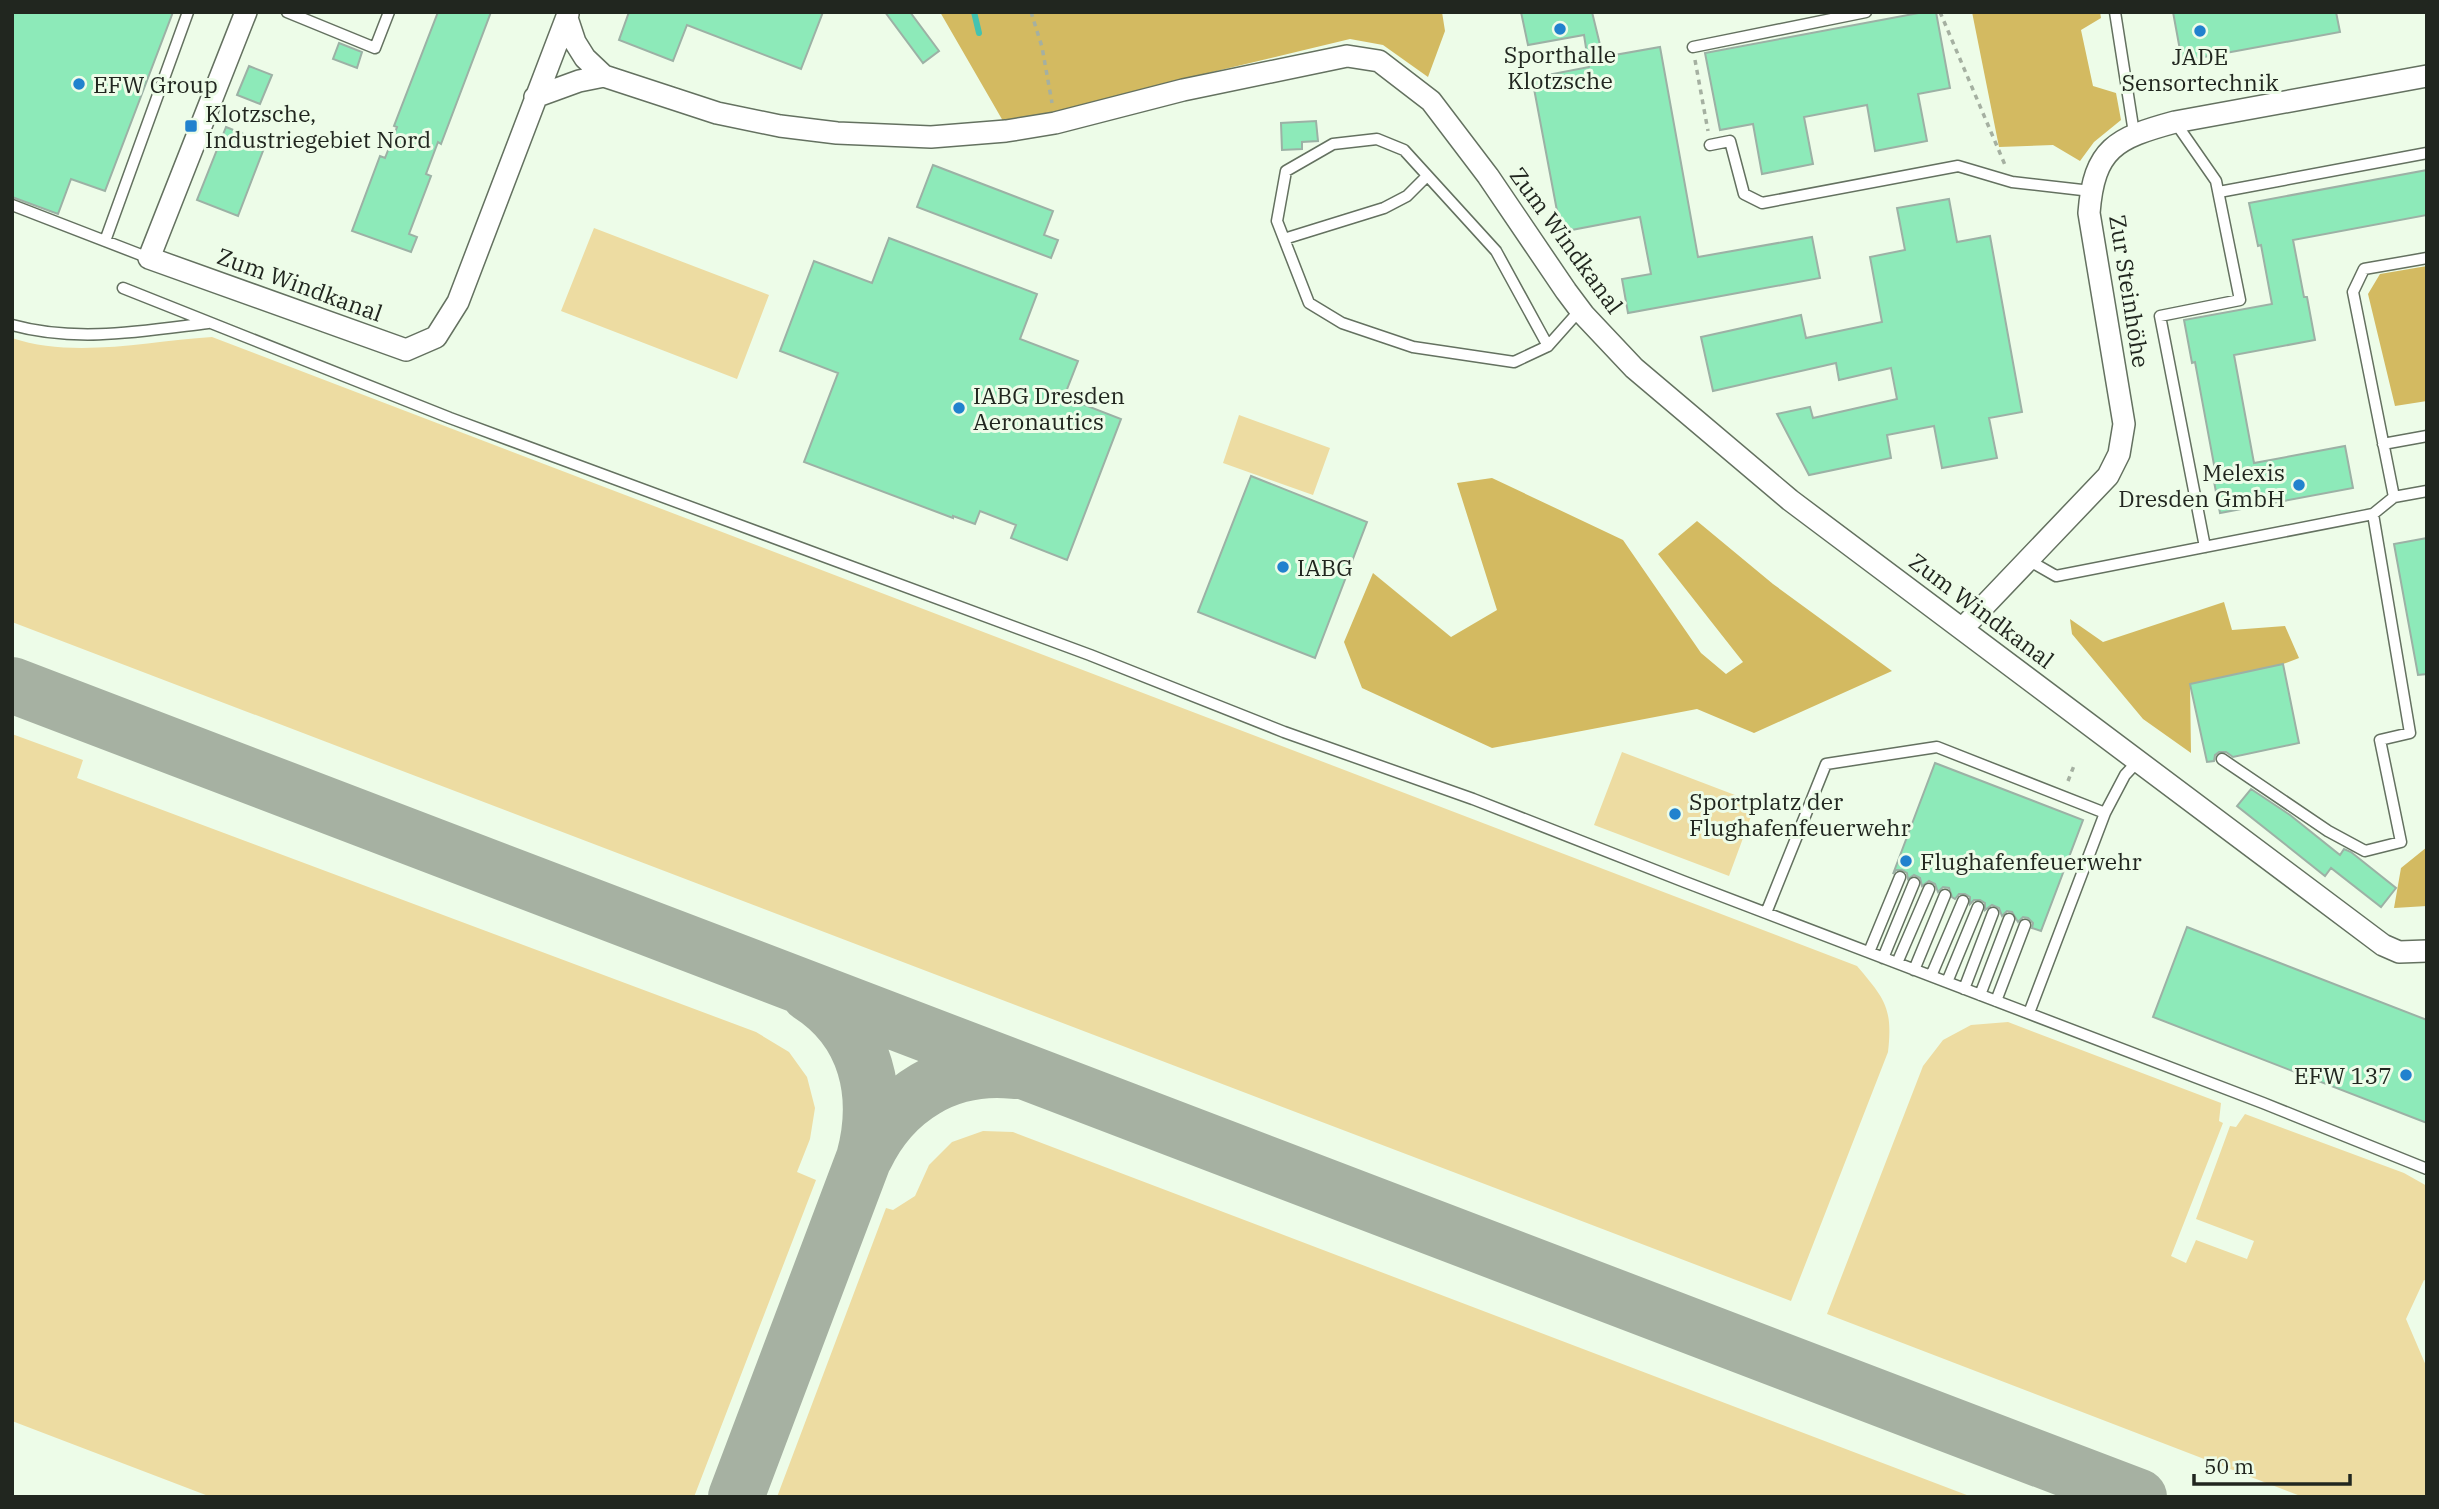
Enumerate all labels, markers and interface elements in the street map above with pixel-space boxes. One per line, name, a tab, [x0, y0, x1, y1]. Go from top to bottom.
marker: Sporthalle Klotzsche	[1552, 21, 1568, 37]
marker: JADE Sensortechnik	[2192, 23, 2208, 39]
place label: Sporthalle Klotzsche	[1504, 39, 1616, 95]
place label: JADE Sensortechnik	[2121, 41, 2279, 97]
place label: EFW Group	[93, 69, 218, 99]
marker: EFW Group	[71, 76, 87, 92]
place label: Klotzsche, Industriegebiet Nord	[205, 98, 431, 154]
marker: Klotzsche, Industriegebiet Nord	[183, 118, 199, 134]
street label: Zum Windkanal	[1504, 161, 1630, 319]
street label: Zur Steinhöhe	[2103, 212, 2157, 370]
street label: Zum Windkanal	[213, 240, 387, 328]
place label: IABG Dresden Aeronautics	[973, 380, 1125, 436]
marker: IABG Dresden Aeronautics	[951, 400, 967, 416]
place label: Melexis Dresden GmbH	[2118, 457, 2285, 513]
marker: Melexis Dresden GmbH	[2291, 477, 2307, 493]
street label: Zum Windkanal	[1903, 546, 2061, 674]
place label: IABG	[1297, 552, 1353, 582]
marker: IABG	[1275, 559, 1291, 575]
place label: Sportplatz der Flughafenfeuerwehr	[1689, 786, 1911, 842]
marker: Sportplatz der Flughafenfeuerwehr	[1667, 806, 1683, 822]
place label: Flughafenfeuerwehr	[1920, 846, 2142, 876]
marker: Flughafenfeuerwehr	[1898, 853, 1914, 869]
place label: EFW 137	[2294, 1060, 2392, 1090]
marker: EFW 137	[2398, 1067, 2414, 1083]
scale bar	[2194, 1442, 2350, 1486]
text: 50 m	[2204, 1452, 2254, 1480]

